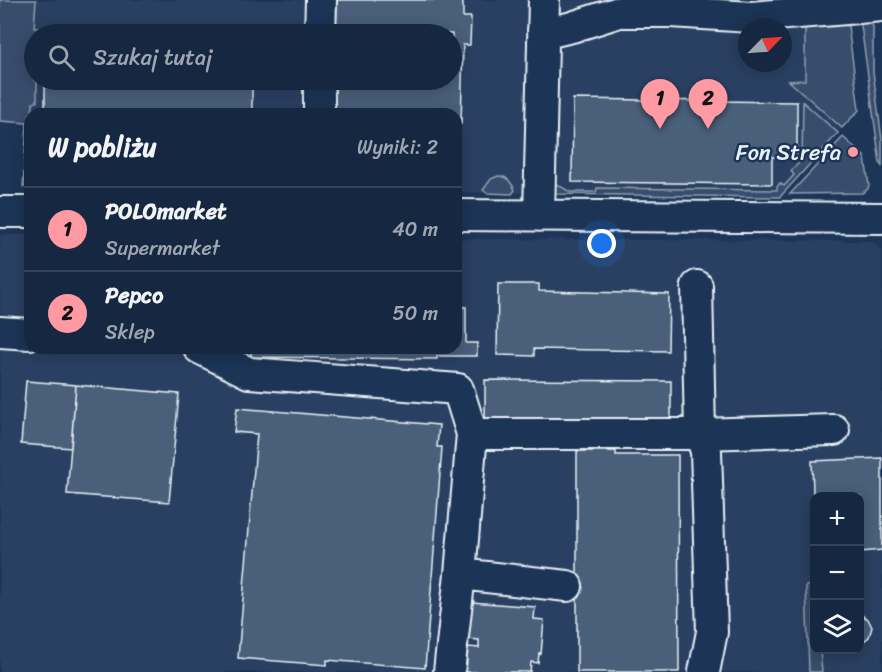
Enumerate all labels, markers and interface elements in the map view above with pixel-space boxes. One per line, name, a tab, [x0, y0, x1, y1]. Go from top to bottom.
north arrow	[738, 18, 792, 72]
search box	[24, 24, 462, 90]
text: Szukaj tutaj	[93, 38, 212, 77]
icon: search	[45, 41, 78, 74]
pin: 1	[640, 80, 680, 129]
pin: 2	[688, 80, 728, 129]
text: W pobliżu	[48, 124, 157, 170]
text: Wyniki: 2	[357, 130, 438, 165]
place label: Fon Strefa	[736, 133, 841, 172]
marker: Fon Strefa	[846, 145, 860, 159]
text: POLOmarket	[105, 192, 227, 231]
text: 1	[63, 212, 72, 247]
text: 40 m	[392, 212, 438, 247]
your location	[587, 229, 616, 258]
text: Supermarket	[105, 231, 220, 266]
text: Pepco	[105, 276, 163, 315]
text: 2	[62, 296, 73, 331]
text: 50 m	[393, 296, 438, 331]
text: Sklep	[105, 315, 155, 350]
map controls	[810, 492, 864, 654]
button: +	[810, 492, 864, 546]
button: −	[810, 546, 864, 600]
button: layers	[810, 600, 864, 654]

